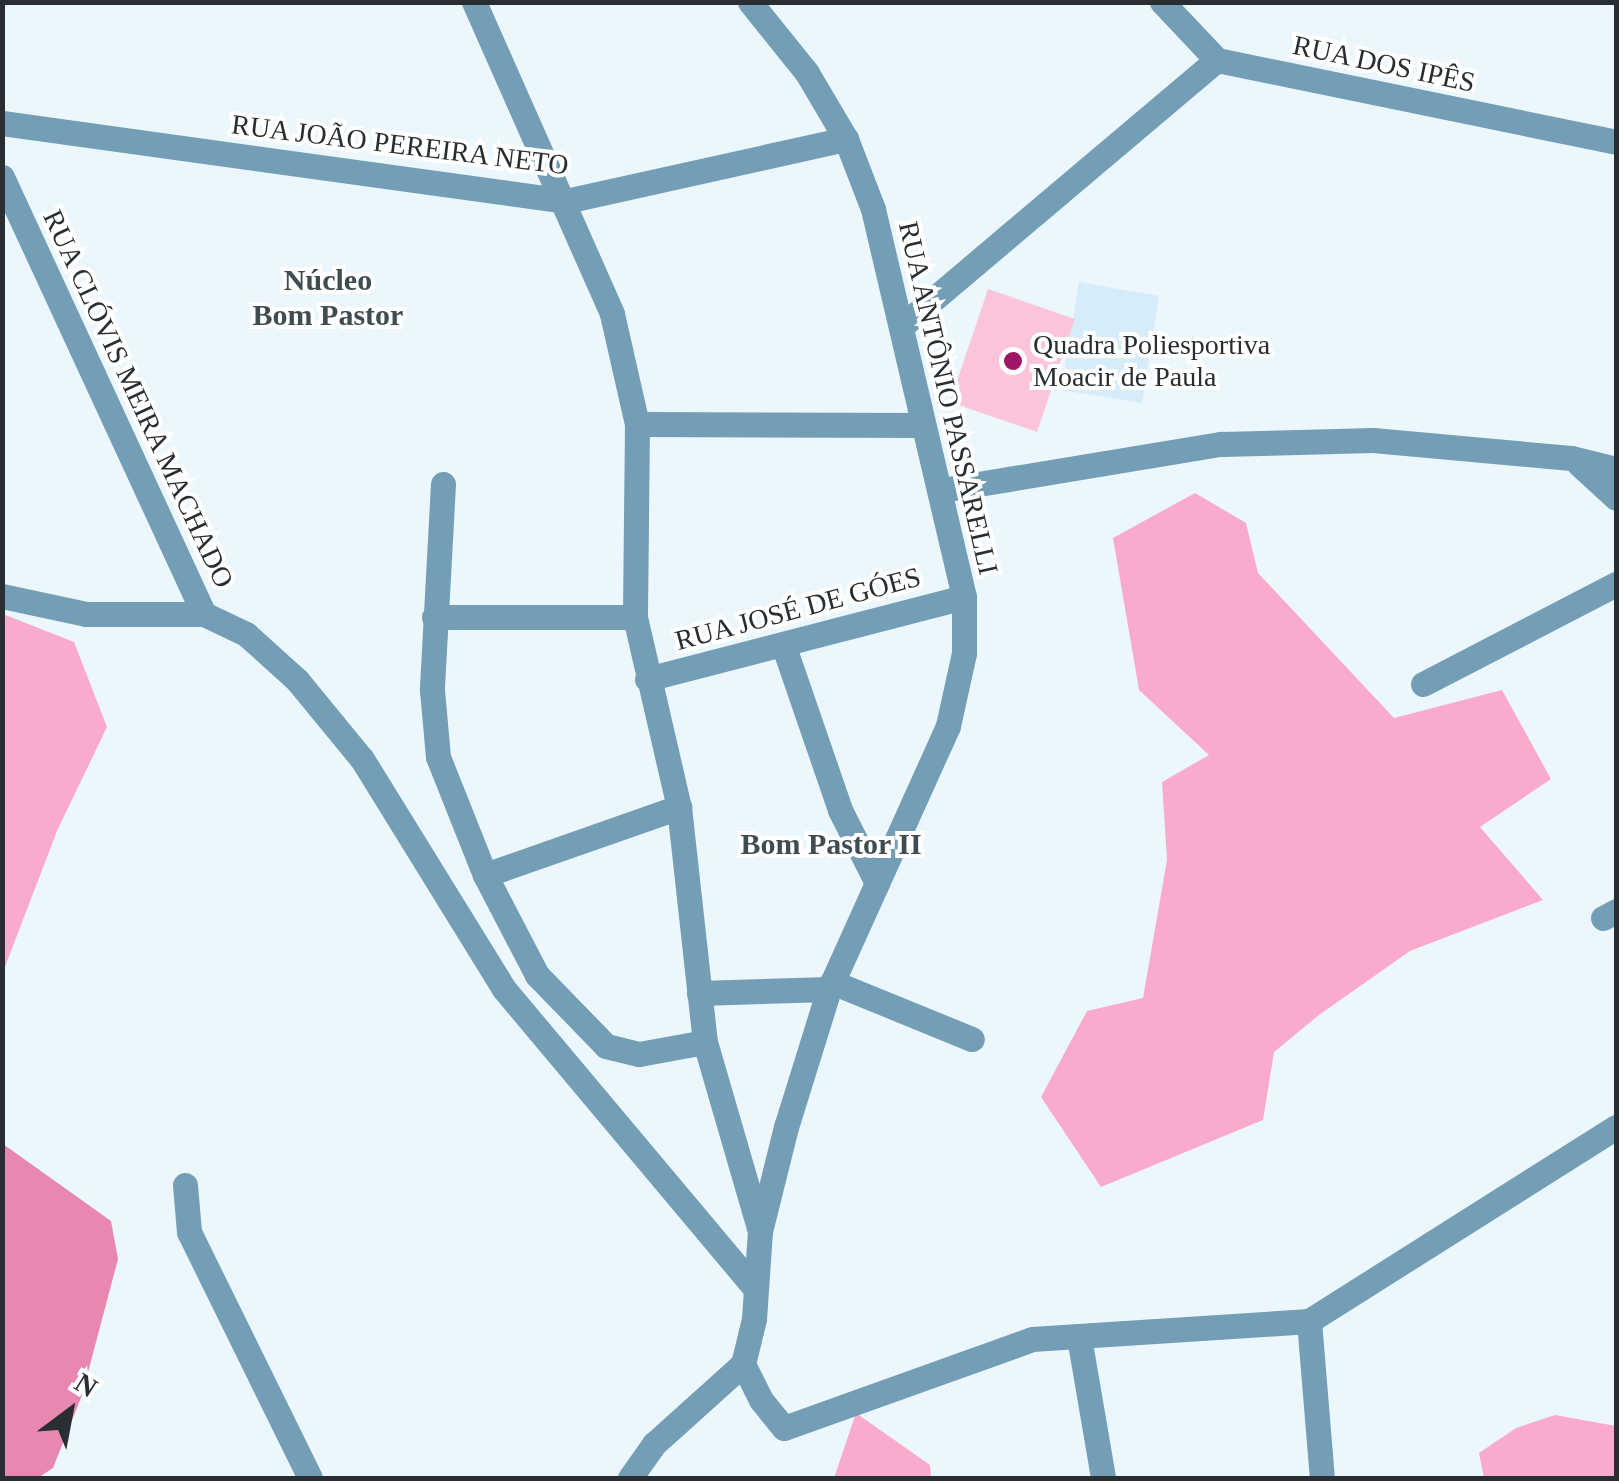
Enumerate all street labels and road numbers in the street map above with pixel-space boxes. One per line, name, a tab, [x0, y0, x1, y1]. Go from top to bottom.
street label: RUA DOS IPÊS	[1289, 28, 1479, 100]
street label: RUA JOÃO PEREIRA NETO	[228, 107, 572, 183]
street label: RUA CLÓVIS MEIRA MACHADO	[35, 203, 241, 595]
street label: RUA ANTÔNIO PASSARELLI	[891, 217, 1005, 579]
street label: RUA JOSÉ DE GÓES	[671, 560, 925, 658]

